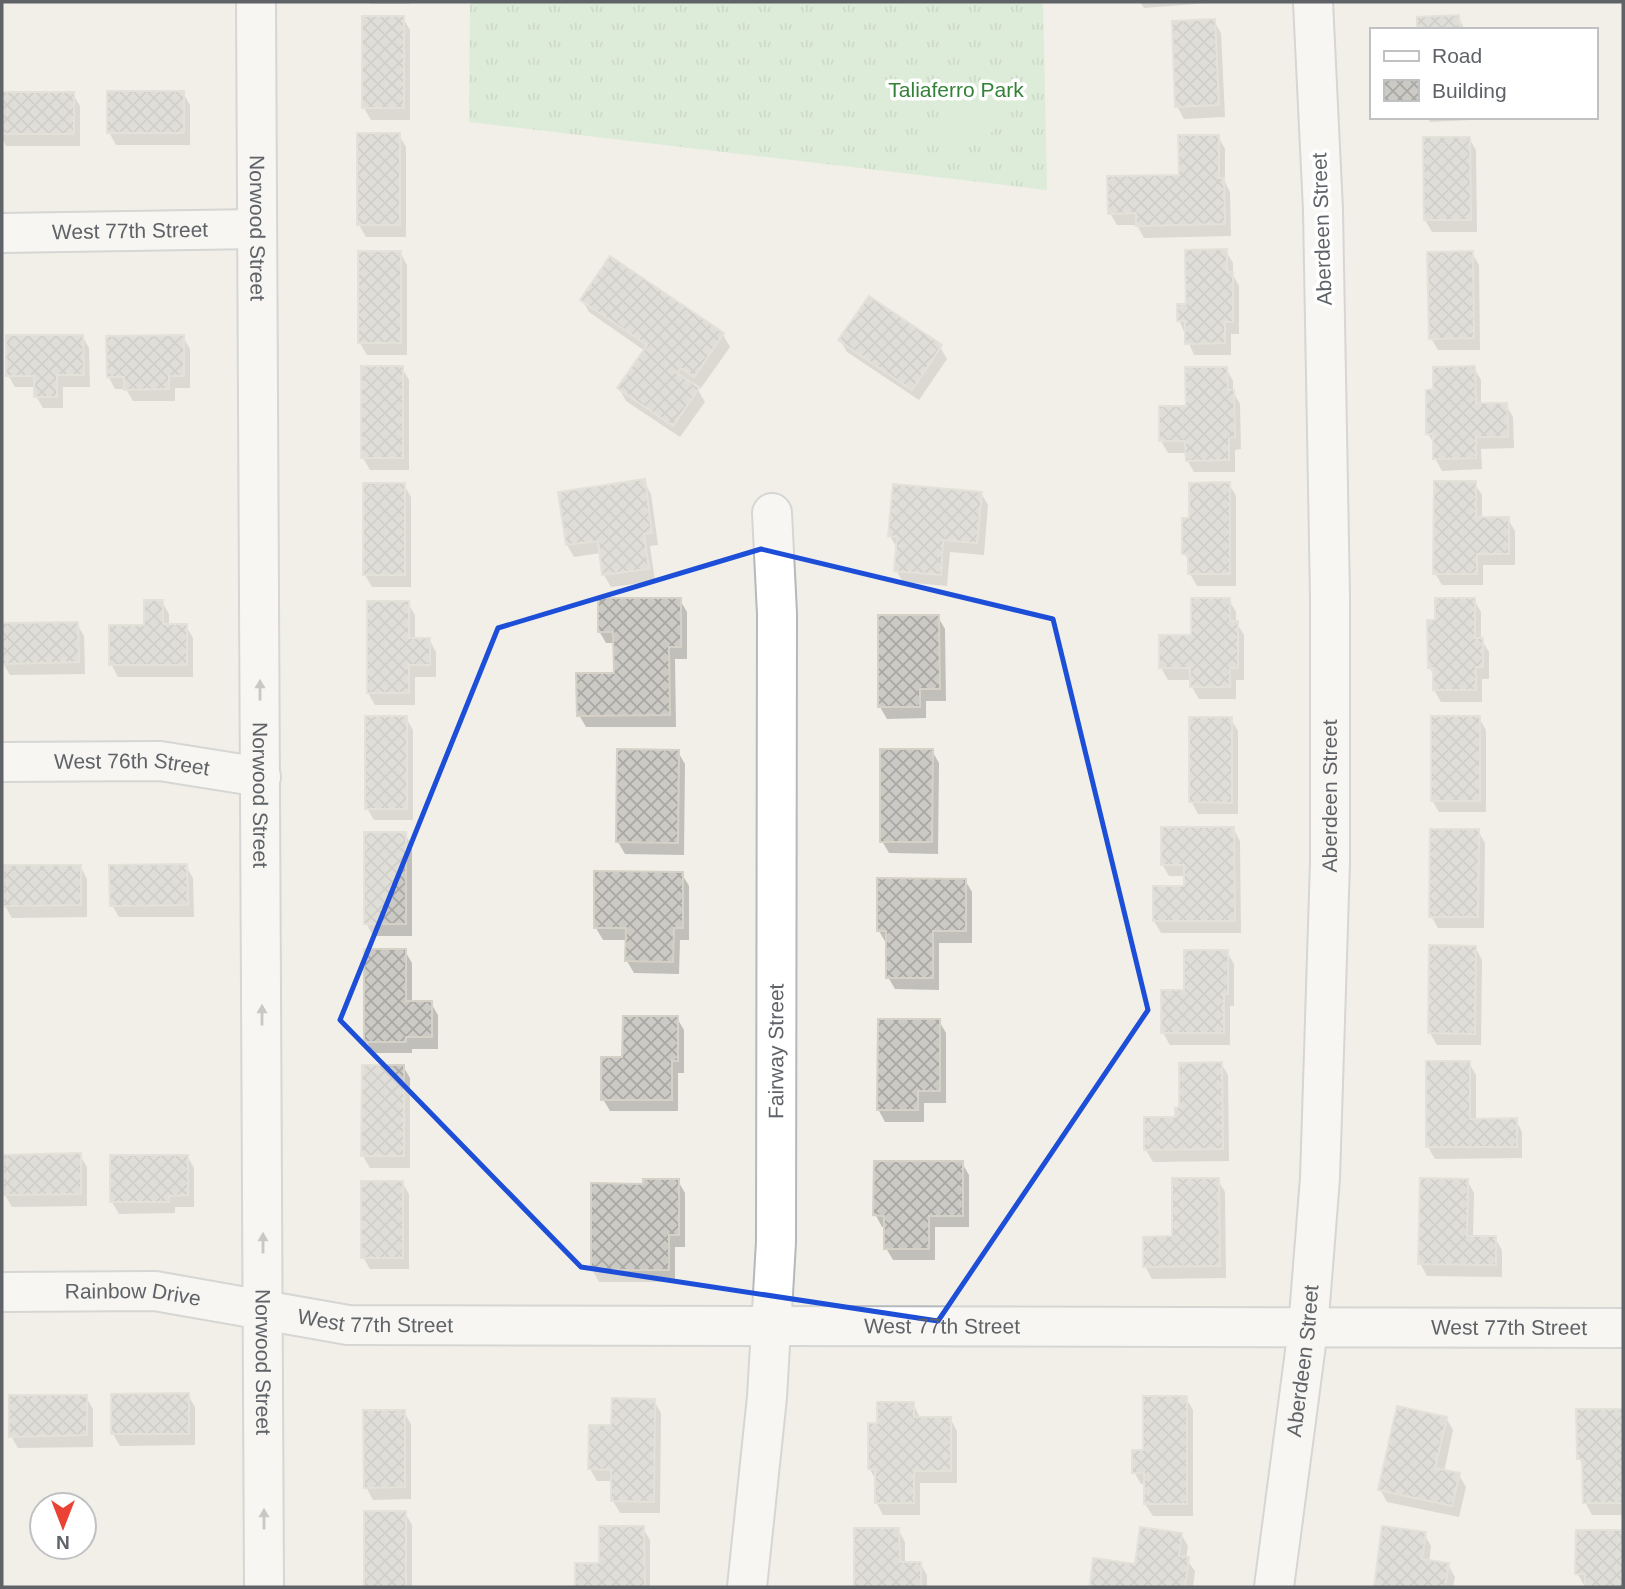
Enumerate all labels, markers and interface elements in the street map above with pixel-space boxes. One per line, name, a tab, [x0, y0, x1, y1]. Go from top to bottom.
legend	[1370, 28, 1597, 119]
text: Road	[1432, 44, 1482, 67]
park label: Taliaferro Park	[888, 78, 1024, 101]
text: Building	[1432, 79, 1507, 102]
street label: Aberdeen Street	[1307, 152, 1336, 306]
street label: Norwood Street	[246, 155, 270, 301]
street label: West 77th Street	[52, 218, 208, 243]
one-way arrow	[255, 678, 266, 700]
street label: Aberdeen Street	[1318, 719, 1341, 873]
street label: Norwood Street	[249, 722, 272, 868]
street label: West 76th Street	[54, 748, 211, 780]
street label: Fairway Street	[764, 983, 787, 1119]
one-way arrow	[256, 1004, 268, 1026]
one-way arrow	[257, 1231, 269, 1253]
street label: Rainbow Drive	[65, 1279, 203, 1310]
street label: Aberdeen Street	[1282, 1284, 1322, 1438]
street label: Norwood Street	[251, 1289, 275, 1435]
street label: West 77th Street	[296, 1304, 453, 1336]
street label: West 77th Street	[864, 1314, 1020, 1338]
street label: West 77th Street	[1431, 1316, 1587, 1339]
north arrow	[28, 1491, 98, 1561]
one-way arrow	[258, 1508, 269, 1530]
text: N	[56, 1532, 70, 1553]

